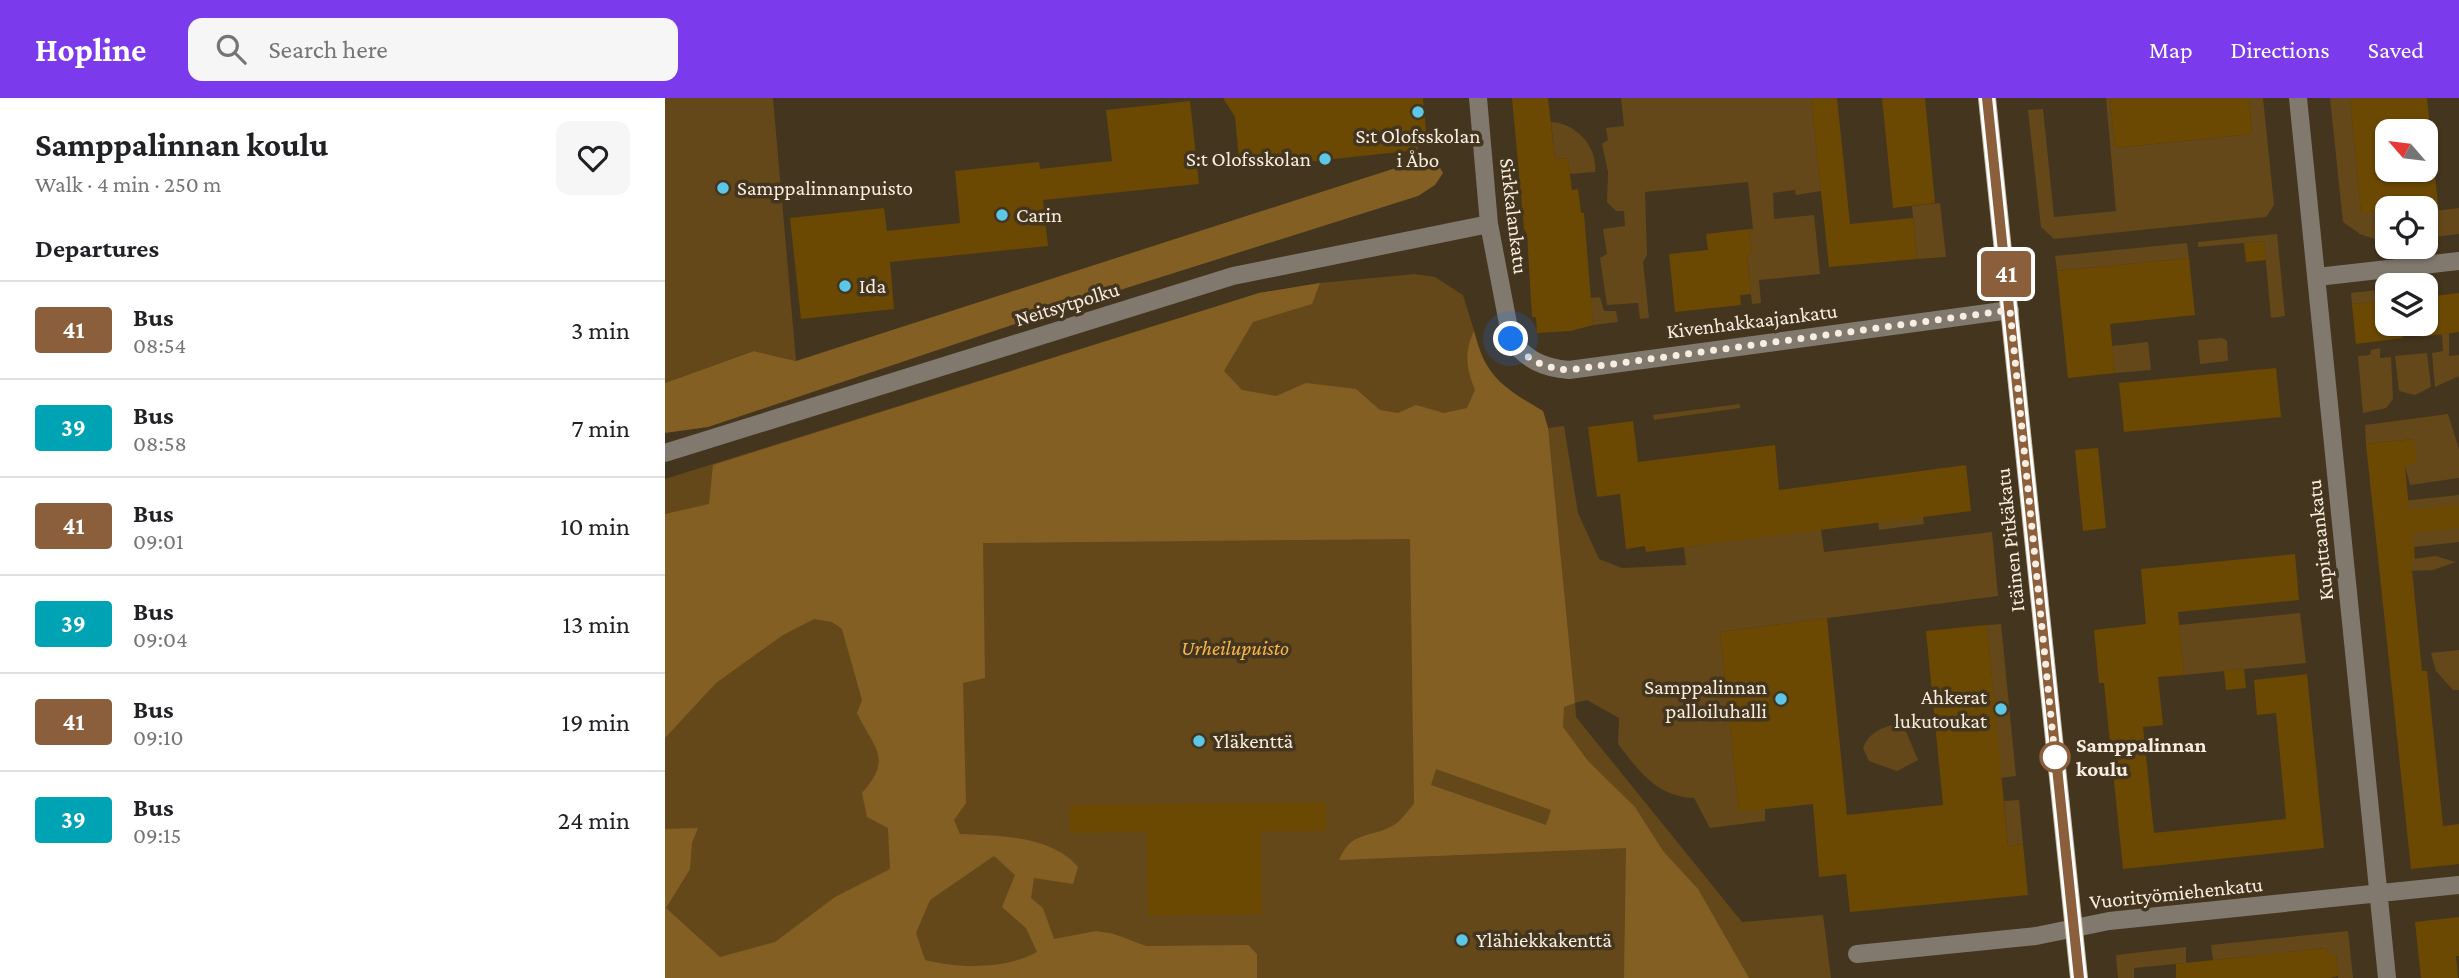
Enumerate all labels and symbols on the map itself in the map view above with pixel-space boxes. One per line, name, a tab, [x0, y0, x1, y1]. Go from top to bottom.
marker: S:t Olofsskolan i Åbo	[1410, 104, 1426, 120]
north arrow	[2375, 119, 2438, 182]
place label: S:t Olofsskolan i Åbo	[1356, 124, 1480, 172]
place label: S:t Olofsskolan	[1186, 147, 1311, 171]
marker: S:t Olofsskolan	[1317, 151, 1333, 167]
street label: Sirkkalankatu	[1495, 157, 1533, 275]
place label: Samppalinnanpuisto	[737, 176, 913, 200]
marker: Samppalinnanpuisto	[715, 180, 731, 196]
place label: Carin	[1016, 203, 1062, 227]
marker: Carin	[994, 207, 1010, 223]
line badge: 41	[1975, 251, 2037, 297]
place label: Ida	[859, 274, 886, 298]
street label: Neitsytpolku	[1012, 277, 1122, 331]
marker: Ida	[837, 278, 853, 294]
street label: Kivenhakkaajankatu	[1665, 299, 1839, 343]
your location	[1493, 321, 1528, 356]
street label: Itäinen Pitkäkatu	[1991, 467, 2029, 613]
street label: Kupittaankatu	[2302, 478, 2338, 602]
park label: Urheilupuisto	[1181, 636, 1289, 660]
place label: Samppalinnan palloiluhalli	[1644, 675, 1767, 723]
place label: Ahkerat lukutoukat	[1894, 685, 1988, 733]
marker: Samppalinnan palloiluhalli	[1773, 691, 1789, 707]
marker: Ahkerat lukutoukat	[1993, 701, 2009, 717]
place label: Yläkenttä	[1213, 729, 1294, 753]
marker: Yläkenttä	[1191, 733, 1207, 749]
place label: Samppalinnan koulu	[2076, 733, 2207, 781]
marker: Samppalinnan koulu	[2040, 742, 2070, 772]
street label: Vuorityömiehenkatu	[2088, 872, 2264, 914]
place label: Ylähiekkakenttä	[1476, 928, 1612, 952]
marker: Ylähiekkakenttä	[1454, 932, 1470, 948]

